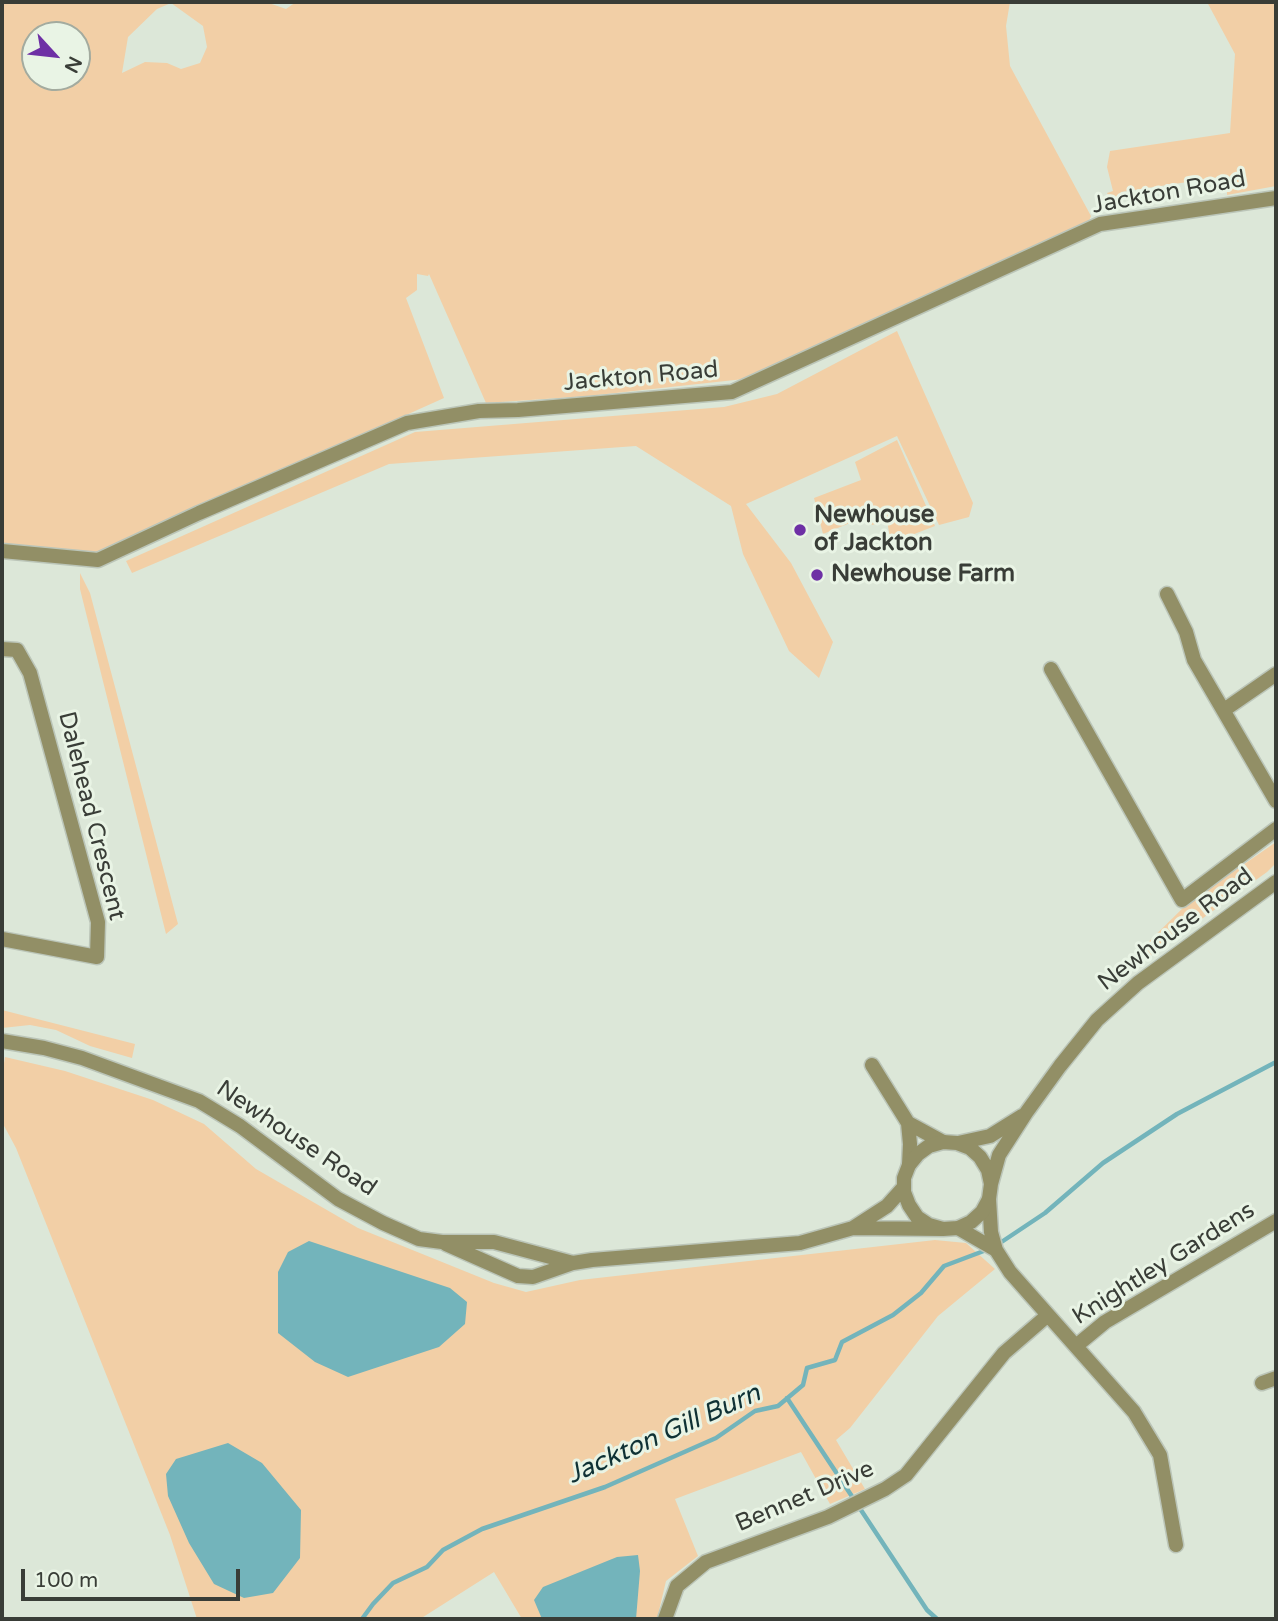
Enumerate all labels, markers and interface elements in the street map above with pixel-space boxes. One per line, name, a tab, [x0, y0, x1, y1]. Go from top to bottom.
north arrow	[21, 21, 91, 91]
text: N	[60, 53, 86, 76]
street label: Jackton Road	[1090, 165, 1248, 221]
street label: Jackton Road	[562, 356, 720, 398]
place label: Newhouse of Jackton	[814, 502, 934, 558]
marker: Newhouse of Jackton	[792, 522, 808, 538]
place label: Newhouse Farm	[831, 561, 1015, 589]
marker: Newhouse Farm	[809, 567, 825, 583]
street label: Dalehead Crescent	[51, 709, 131, 923]
street label: Newhouse Road	[1093, 862, 1259, 998]
street label: Newhouse Road	[210, 1075, 382, 1203]
street label: Knightley Gardens	[1068, 1196, 1260, 1332]
water label: Jackton Gill Burn	[563, 1378, 765, 1492]
street label: Bennet Drive	[732, 1455, 878, 1539]
scale bar	[24, 1554, 243, 1598]
text: 100 m	[34, 1568, 98, 1593]

